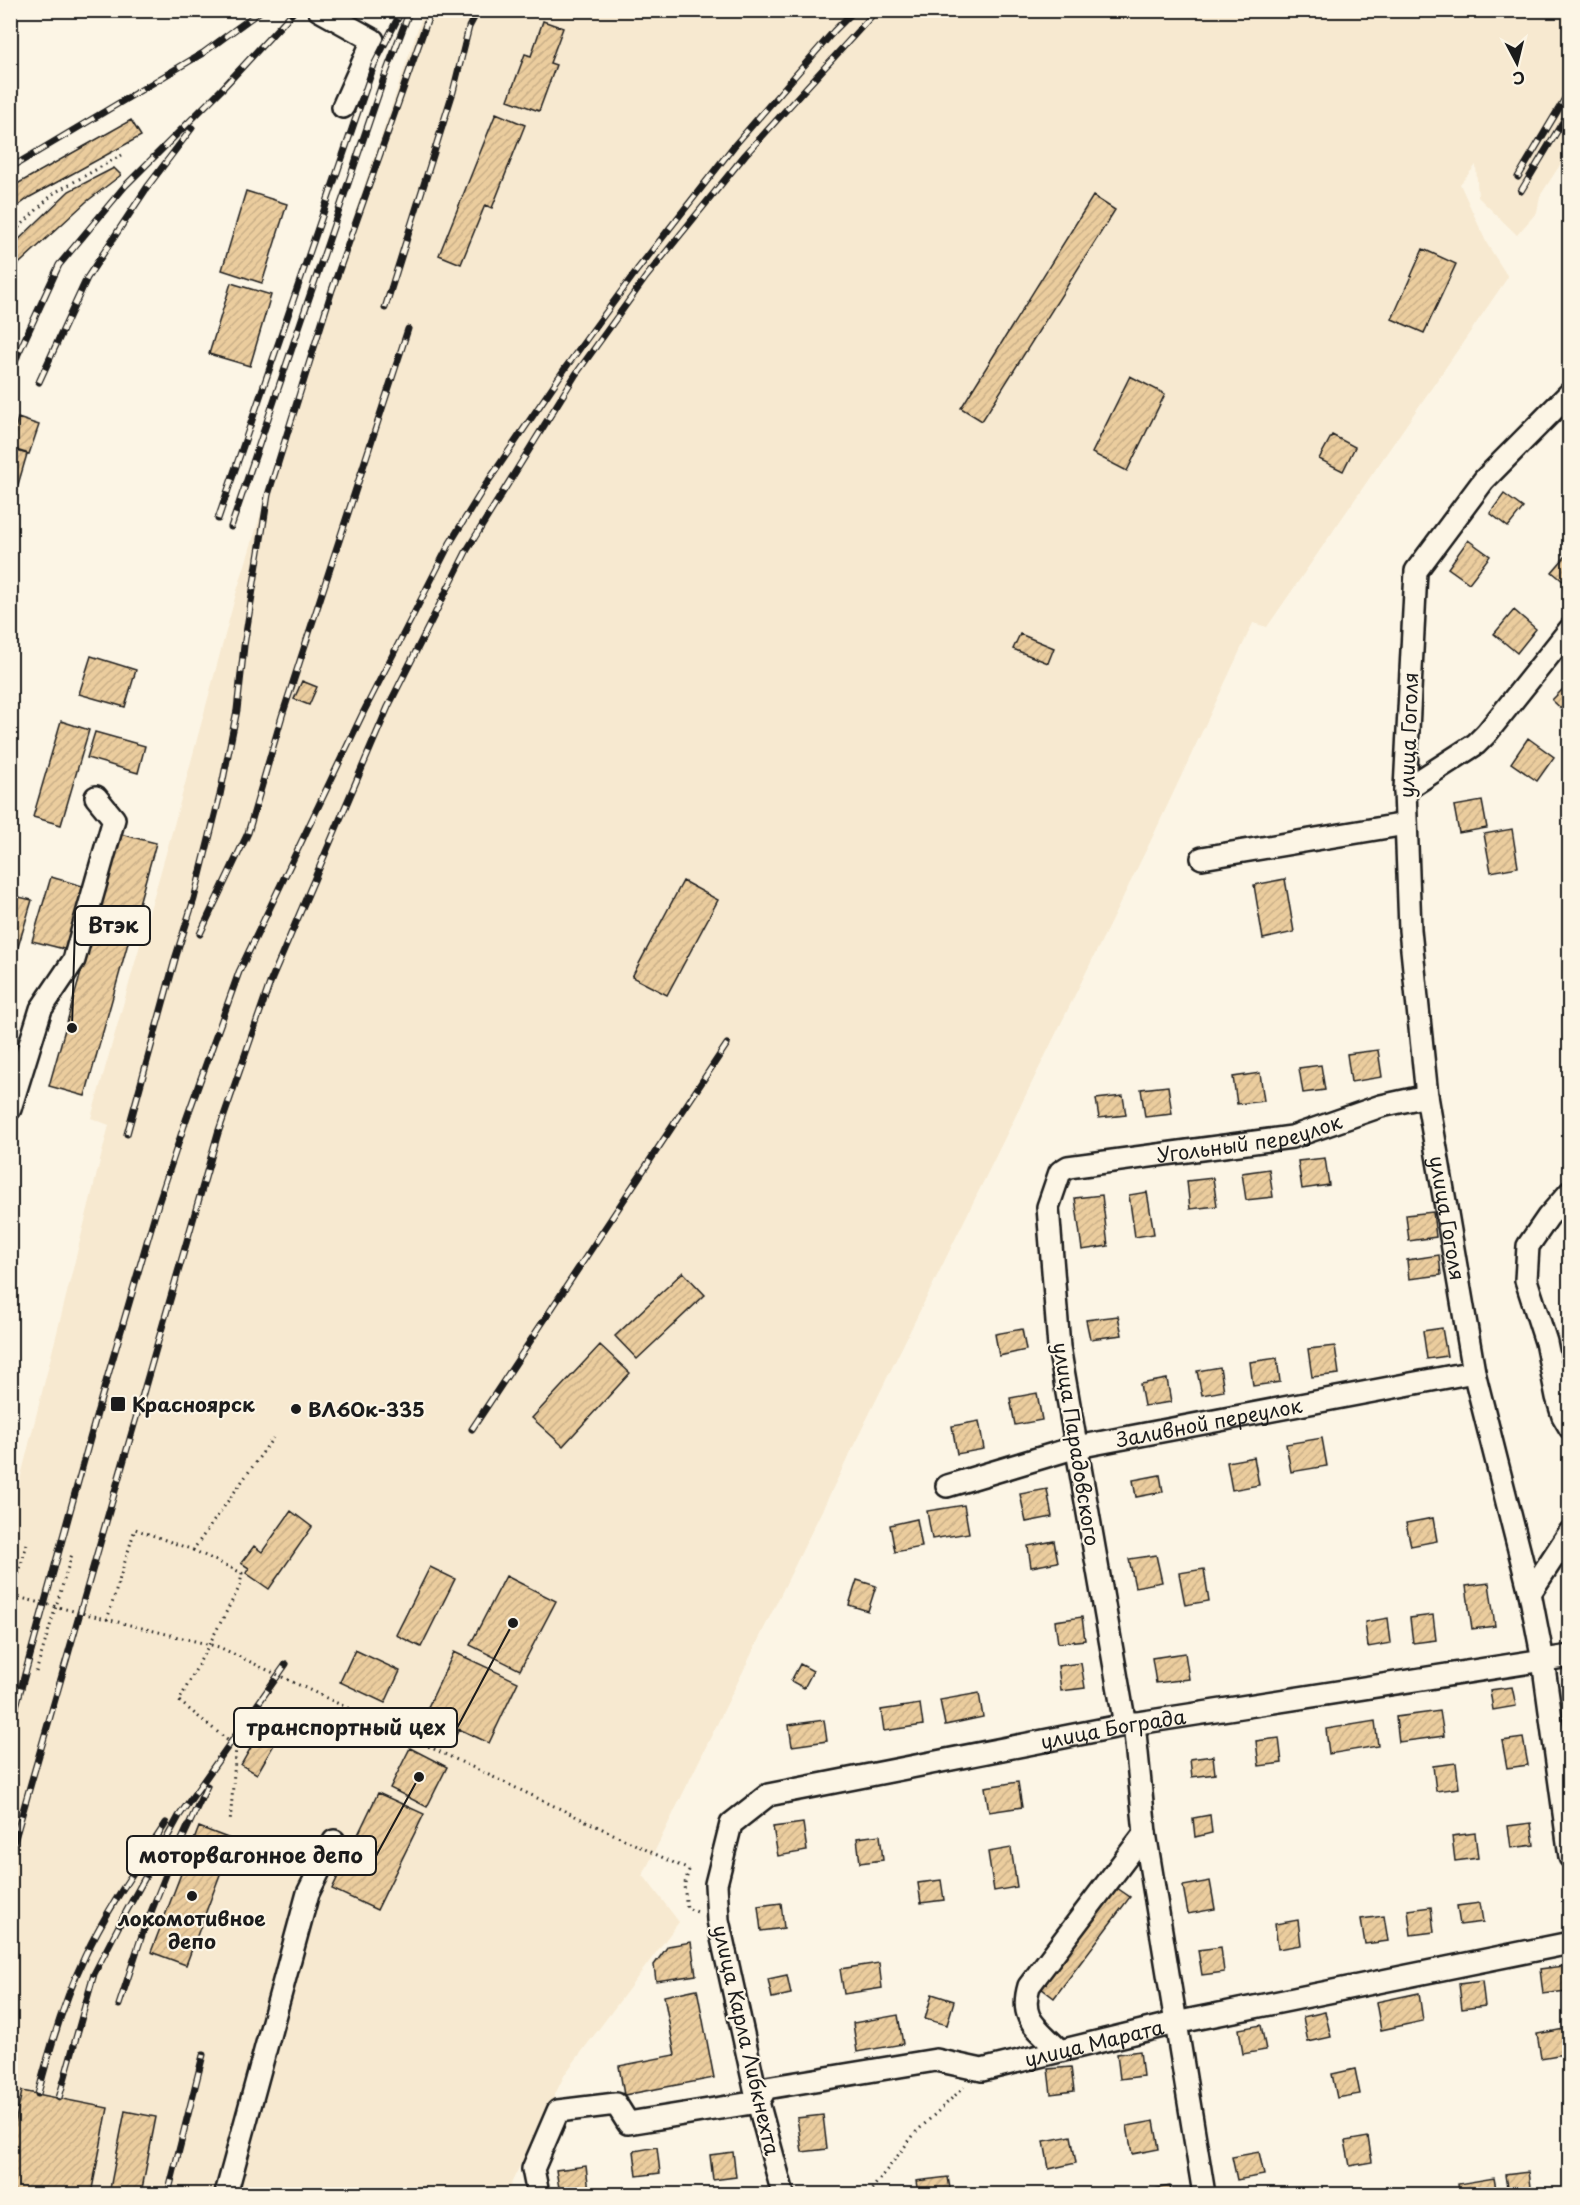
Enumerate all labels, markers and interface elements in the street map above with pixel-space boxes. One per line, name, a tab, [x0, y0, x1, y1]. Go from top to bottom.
north arrow	[1487, 33, 1547, 93]
text: С	[1512, 66, 1526, 92]
street label: улица Гоголя	[1391, 672, 1425, 798]
callout: Втэк	[75, 906, 150, 945]
text: Втэк	[88, 908, 139, 940]
street label: Угольный переулок	[1154, 1106, 1346, 1170]
street label: улица Гоголя	[1422, 1153, 1473, 1283]
street label: улица Парадовского	[1046, 1340, 1108, 1548]
place label: Красноярск	[132, 1389, 255, 1419]
street label: Заливной переулок	[1112, 1390, 1305, 1455]
place label: ВЛ60к-335	[308, 1394, 425, 1424]
marker: Красноярск	[109, 1395, 127, 1413]
marker: ВЛ60к-335	[289, 1402, 303, 1416]
street label: улица Бограда	[1038, 1701, 1188, 1756]
callout: транспортный цех	[234, 1708, 457, 1747]
text: транспортный цех	[247, 1710, 445, 1742]
callout: моторвагонное депо	[127, 1836, 376, 1875]
text: моторвагонное депо	[139, 1838, 363, 1870]
marker: локомотивное депо	[185, 1889, 199, 1903]
place label: локомотивное депо	[117, 1903, 266, 1956]
street label: улица Карла Либкнехта	[706, 1922, 788, 2159]
street label: улица Марата	[1021, 2011, 1167, 2074]

